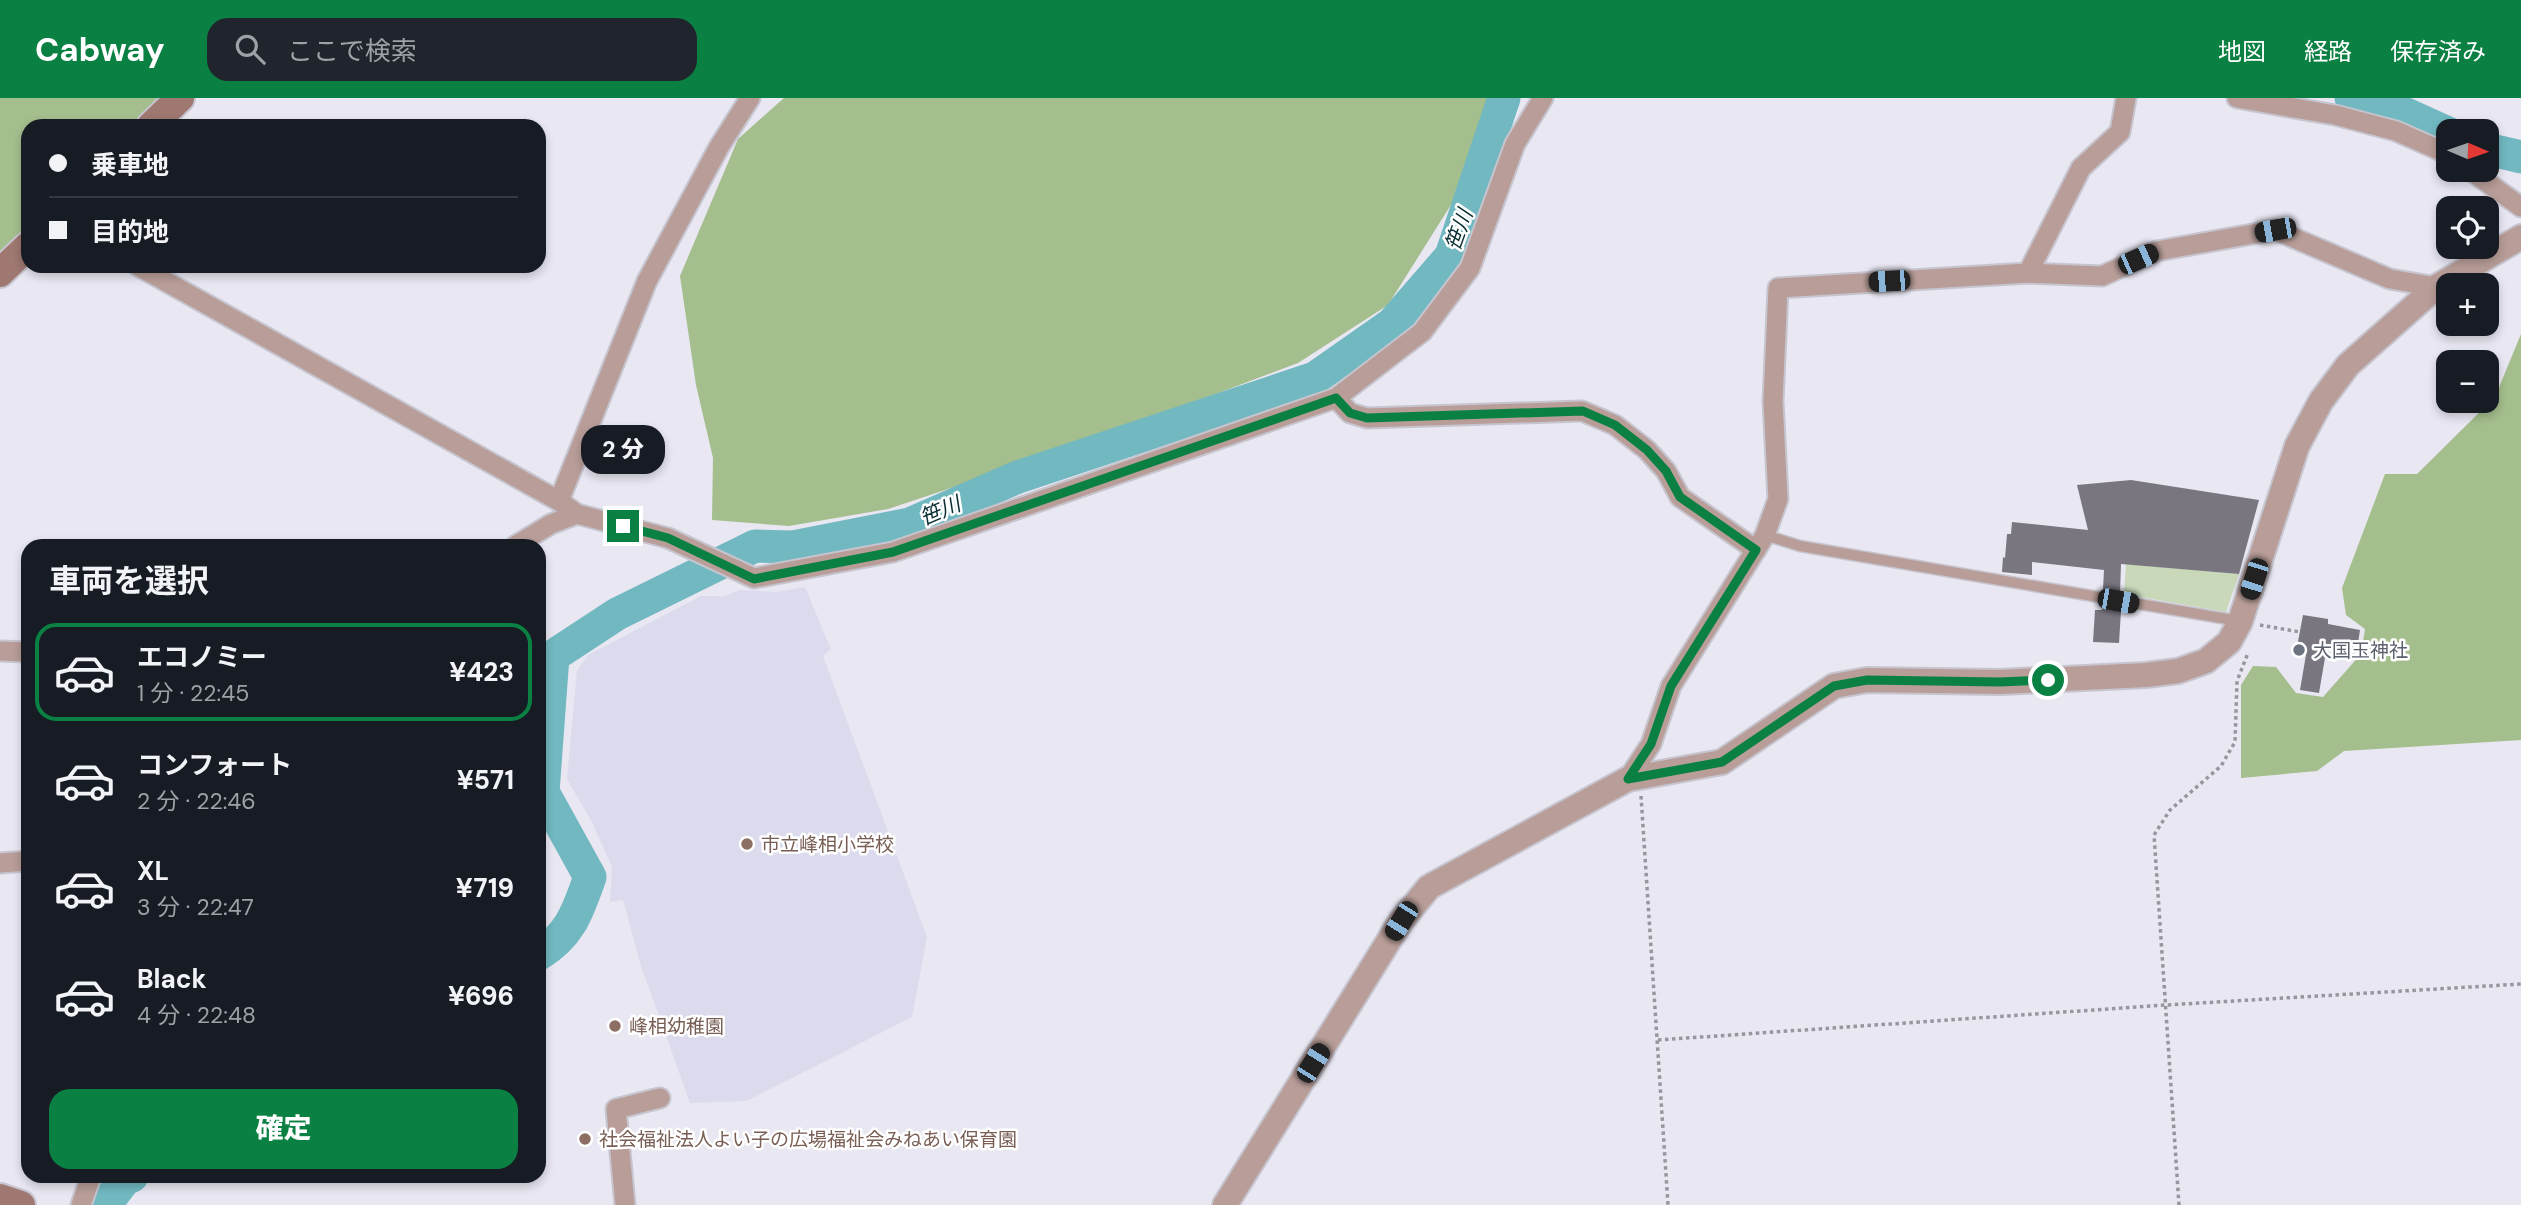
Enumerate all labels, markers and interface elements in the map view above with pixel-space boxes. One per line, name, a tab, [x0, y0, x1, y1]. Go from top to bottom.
search box	[207, 18, 697, 81]
text: Cabway	[35, 28, 165, 71]
icon: search	[231, 30, 269, 68]
text: ここで検索	[287, 34, 417, 68]
text: 地図	[2218, 36, 2266, 67]
text: 経路	[2304, 36, 2352, 67]
text: 保存済み	[2390, 36, 2486, 67]
north arrow	[2436, 119, 2499, 182]
map controls	[2436, 119, 2499, 413]
text: 乗車地	[91, 148, 169, 182]
button: locate	[2436, 196, 2499, 259]
water label: 笹川	[1439, 204, 1480, 255]
text: 目的地	[91, 215, 169, 249]
car	[2253, 216, 2298, 244]
car	[2115, 241, 2162, 277]
car	[1868, 269, 1911, 293]
button: +	[2436, 273, 2499, 336]
button: −	[2436, 350, 2499, 413]
callout: 2 分	[581, 424, 665, 474]
text: 2 分	[602, 434, 644, 464]
water label: 笹川	[915, 489, 967, 532]
route end	[607, 510, 639, 542]
car	[2238, 556, 2271, 602]
text: 車両を選択	[49, 560, 209, 602]
car	[2096, 587, 2141, 615]
place label: 大国玉神社	[2313, 638, 2408, 663]
text: エコノミー	[137, 640, 267, 674]
icon: car	[53, 641, 116, 704]
marker: 大国玉神社	[2291, 642, 2307, 658]
text: ¥423	[449, 655, 514, 689]
route start	[2032, 664, 2064, 696]
text: 1 分 · 22:45	[137, 678, 249, 708]
text: コンフォート	[137, 748, 292, 782]
icon: car	[53, 749, 116, 812]
text: ¥571	[457, 763, 514, 797]
text: 2 分 · 22:46	[137, 786, 256, 816]
place label: 市立峰相小学校	[761, 832, 894, 857]
marker: 市立峰相小学校	[739, 836, 755, 852]
text: XL	[137, 854, 169, 888]
icon: car	[53, 857, 116, 920]
text: ¥719	[456, 871, 514, 905]
text: 3 分 · 22:47	[137, 892, 254, 922]
car	[1381, 898, 1422, 944]
text: Black	[137, 962, 207, 996]
icon: car	[53, 965, 116, 1028]
text: ¥696	[448, 979, 514, 1013]
text: 4 分 · 22:48	[137, 1000, 256, 1030]
place label: 峰相幼稚園	[629, 1014, 724, 1039]
marker: 峰相幼稚園	[607, 1018, 623, 1034]
car	[1293, 1040, 1334, 1086]
button: 確定	[49, 1089, 518, 1169]
place label: 社会福祉法人よい子の広場福祉会みねあい保育園	[599, 1127, 1017, 1152]
marker: 社会福祉法人よい子の広場福祉会みねあい保育園	[577, 1131, 593, 1147]

